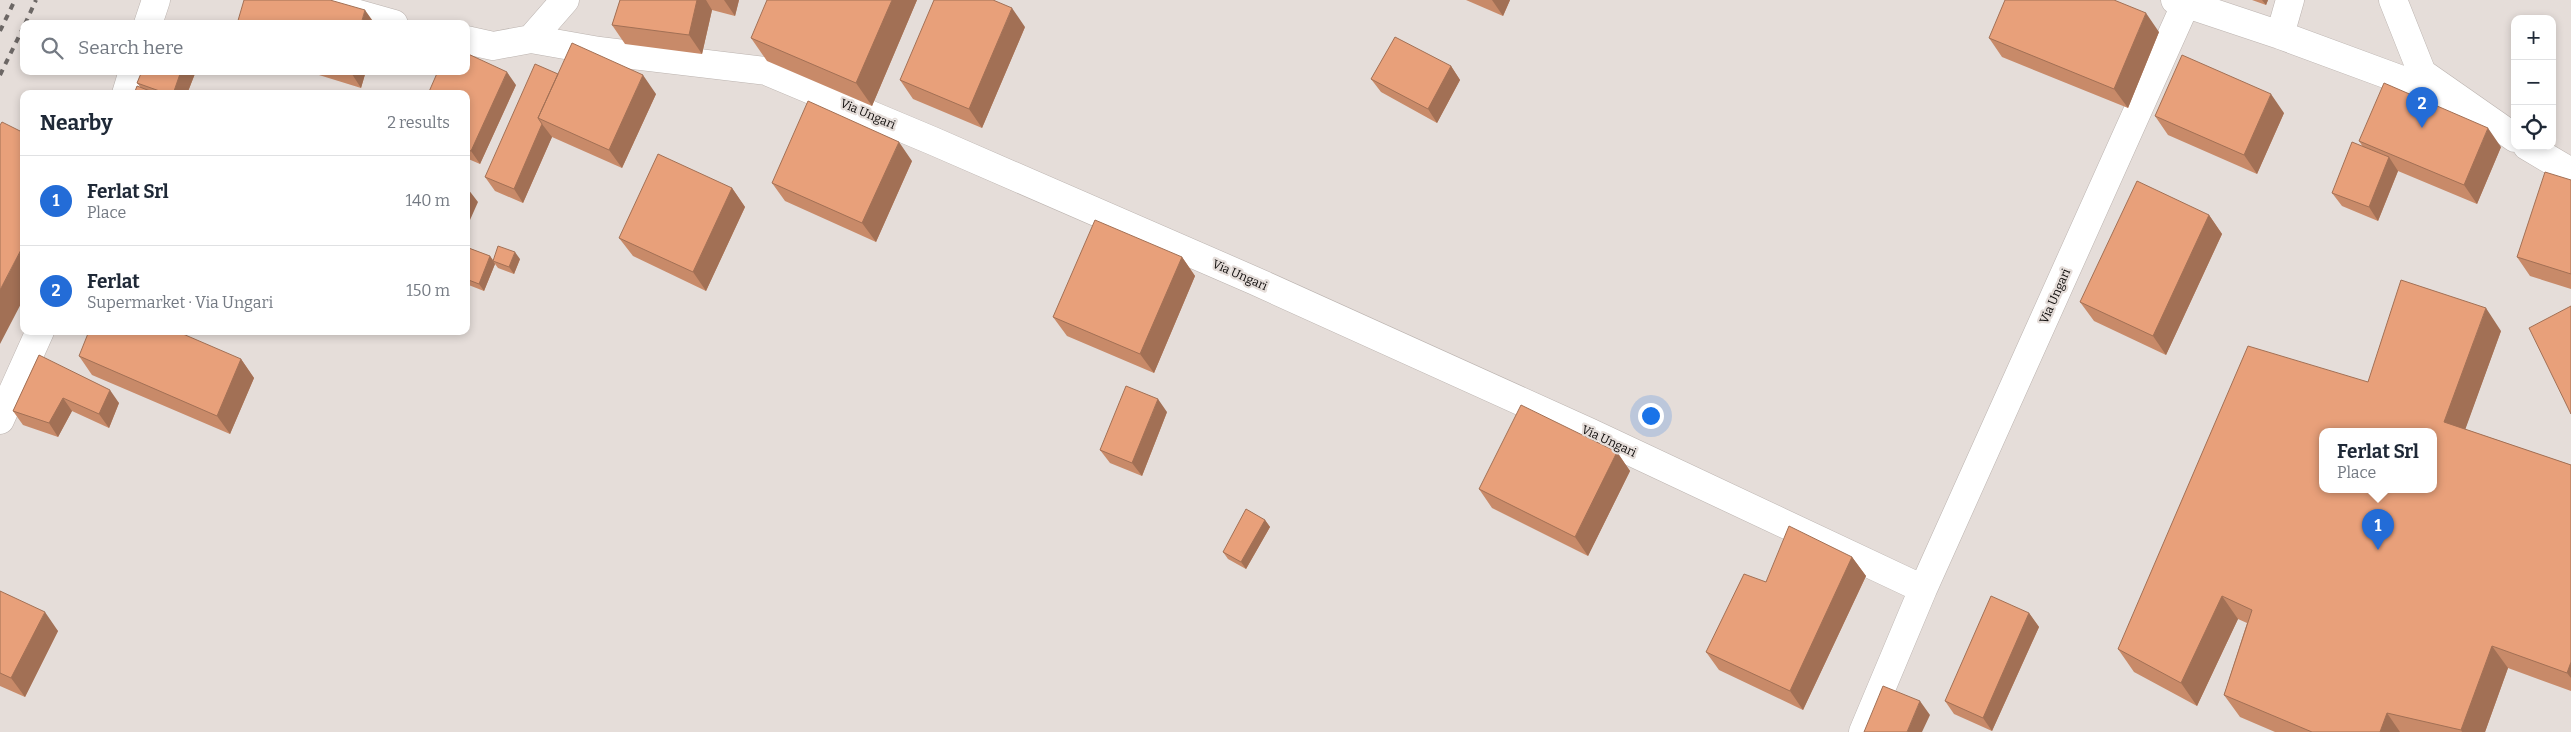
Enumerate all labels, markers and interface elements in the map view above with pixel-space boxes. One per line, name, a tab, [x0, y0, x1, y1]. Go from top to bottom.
map controls	[2511, 15, 2556, 150]
button: +	[2511, 15, 2556, 60]
search box	[20, 20, 470, 75]
icon: search	[38, 34, 66, 62]
text: Search here	[78, 36, 183, 59]
button: −	[2511, 60, 2556, 105]
pin: 2	[2406, 87, 2438, 128]
street label: Via Ungari	[838, 96, 898, 132]
button: locate	[2511, 105, 2556, 150]
text: Nearby	[40, 110, 113, 136]
text: 2 results	[387, 113, 450, 132]
text: Ferlat Srl	[87, 180, 169, 203]
text: 1	[53, 191, 59, 210]
text: 140 m	[405, 191, 450, 210]
text: Place	[87, 203, 126, 222]
street label: Via Ungari	[1210, 257, 1270, 293]
street label: Via Ungari	[2037, 266, 2073, 326]
text: Ferlat	[87, 270, 140, 293]
text: 2	[51, 281, 61, 300]
text: 150 m	[406, 281, 450, 300]
text: Supermarket · Via Ungari	[87, 293, 273, 312]
your location	[1638, 403, 1664, 429]
street label: Via Ungari	[1579, 422, 1639, 460]
popup	[2319, 428, 2437, 493]
text: Ferlat Srl	[2337, 440, 2419, 463]
text: Place	[2337, 463, 2376, 482]
pin: 1	[2362, 509, 2394, 550]

